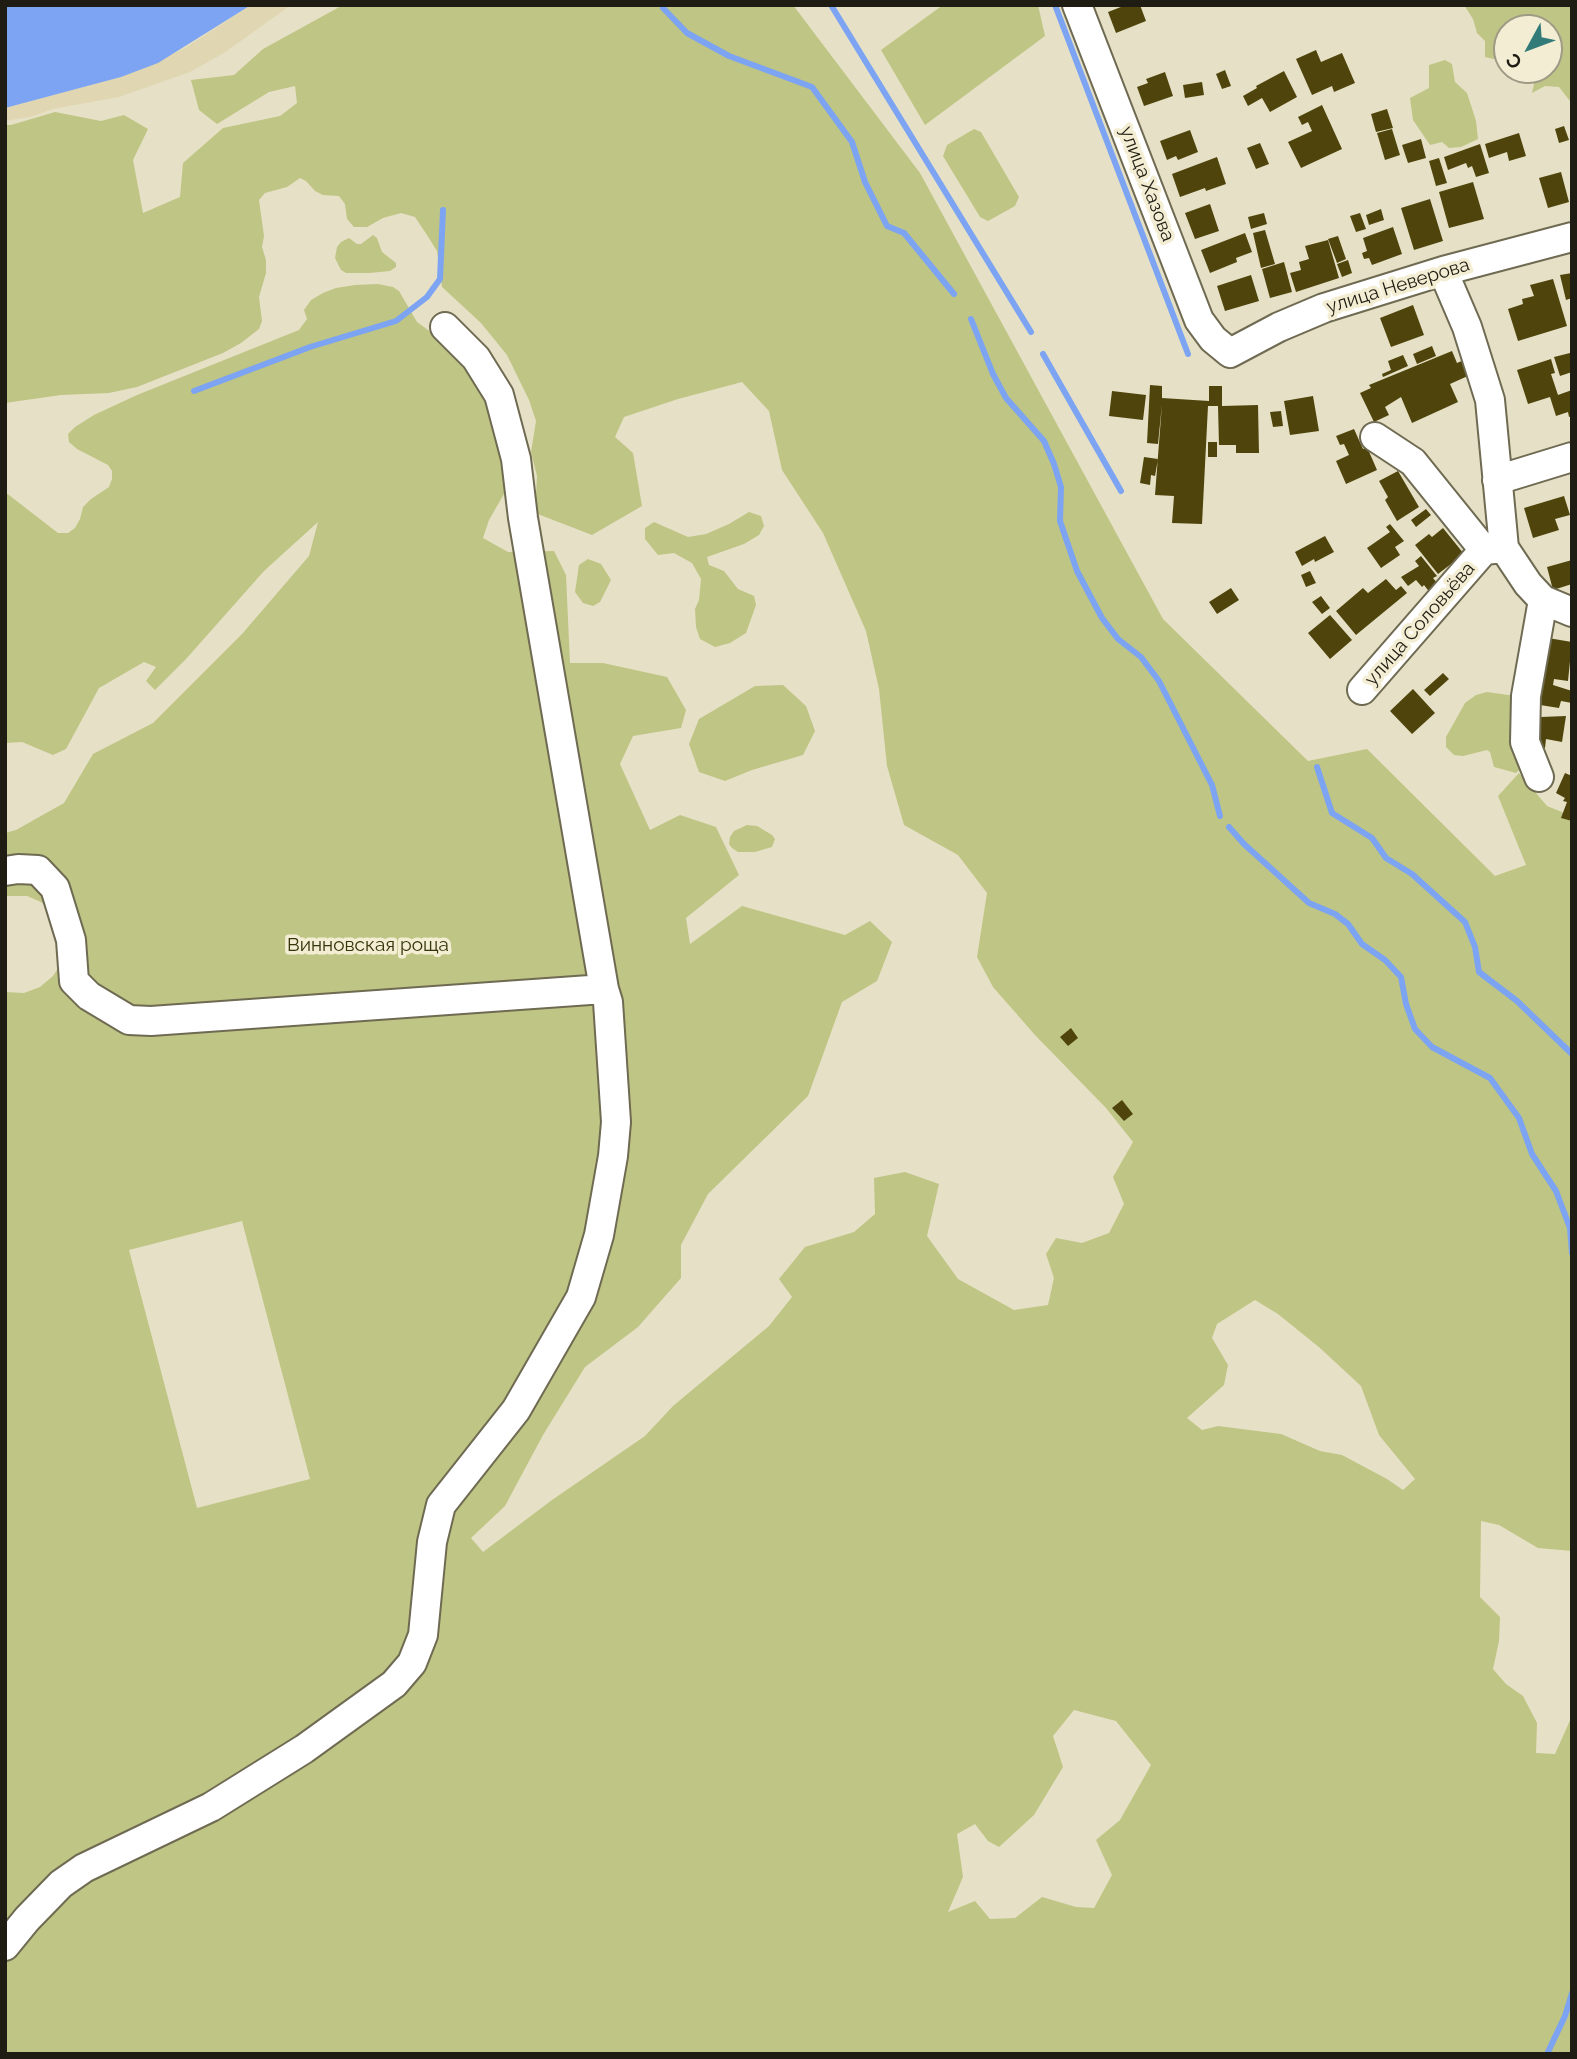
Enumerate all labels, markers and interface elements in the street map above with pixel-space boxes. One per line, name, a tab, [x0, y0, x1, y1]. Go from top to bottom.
north arrow	[1493, 14, 1563, 84]
text: С	[1501, 49, 1526, 74]
street label: улица Хазова	[1115, 123, 1179, 245]
street label: улица Неверова	[1324, 253, 1472, 319]
street label: улица Соловьёва	[1360, 558, 1480, 690]
park label: Винновская роща	[287, 934, 449, 956]

